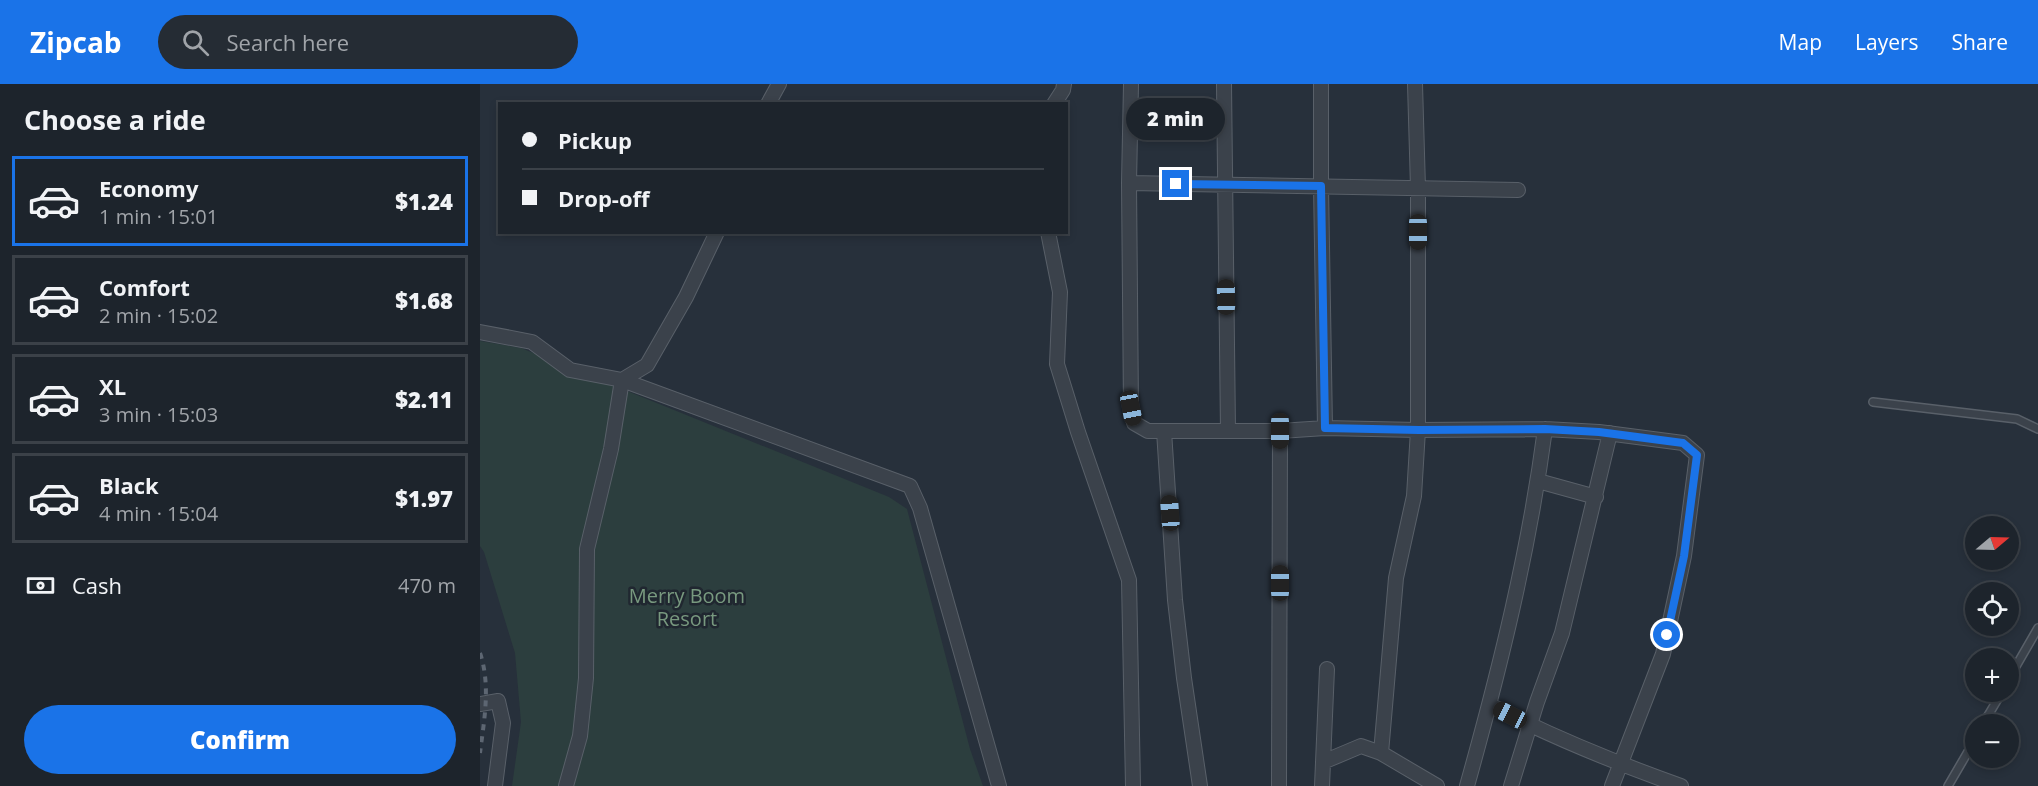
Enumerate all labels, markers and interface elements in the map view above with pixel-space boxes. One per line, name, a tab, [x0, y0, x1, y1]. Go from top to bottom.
search box	[158, 15, 578, 69]
text: Zipcab	[30, 23, 122, 61]
icon: search	[179, 26, 212, 59]
text: Search here	[227, 27, 349, 57]
text: Map	[1779, 28, 1822, 56]
text: Layers	[1855, 28, 1919, 56]
text: Share	[1952, 28, 2008, 56]
callout: 2 min	[1126, 97, 1226, 139]
text: Choose a ride	[24, 101, 206, 138]
text: 2 min	[1147, 105, 1204, 132]
text: Pickup	[558, 125, 632, 155]
route end	[1162, 170, 1189, 197]
text: Economy	[99, 173, 198, 203]
icon: car	[27, 174, 81, 228]
text: Drop-off	[558, 183, 650, 213]
text: $1.24	[395, 186, 453, 216]
text: 1 min · 15:01	[99, 203, 218, 230]
car	[1409, 214, 1427, 250]
text: Comfort	[99, 272, 190, 302]
icon: car	[27, 273, 81, 327]
car	[1217, 279, 1235, 315]
text: $1.68	[395, 285, 453, 315]
text: 2 min · 15:02	[99, 302, 218, 329]
text: XL	[99, 371, 126, 401]
icon: car	[27, 372, 81, 426]
text: $2.11	[395, 384, 453, 414]
car	[1119, 389, 1143, 427]
text: 3 min · 15:03	[99, 401, 218, 428]
car	[1271, 413, 1289, 449]
text: Black	[99, 470, 159, 500]
icon: car	[27, 471, 81, 525]
text: $1.97	[395, 483, 453, 513]
car	[1160, 494, 1180, 532]
text: 4 min · 15:04	[99, 500, 218, 527]
north arrow	[1965, 516, 2019, 570]
map controls	[1965, 516, 2019, 768]
car	[1271, 565, 1289, 601]
icon: cash	[24, 569, 57, 602]
text: Cash	[72, 570, 122, 600]
text: 470 m	[398, 572, 456, 599]
park label: Merry Boom Resort	[629, 582, 745, 632]
button: locate	[1965, 582, 2019, 636]
route start	[1653, 621, 1680, 648]
button: +	[1965, 648, 2019, 702]
car	[1490, 699, 1530, 731]
button: Confirm	[24, 705, 456, 774]
button: −	[1965, 714, 2019, 768]

